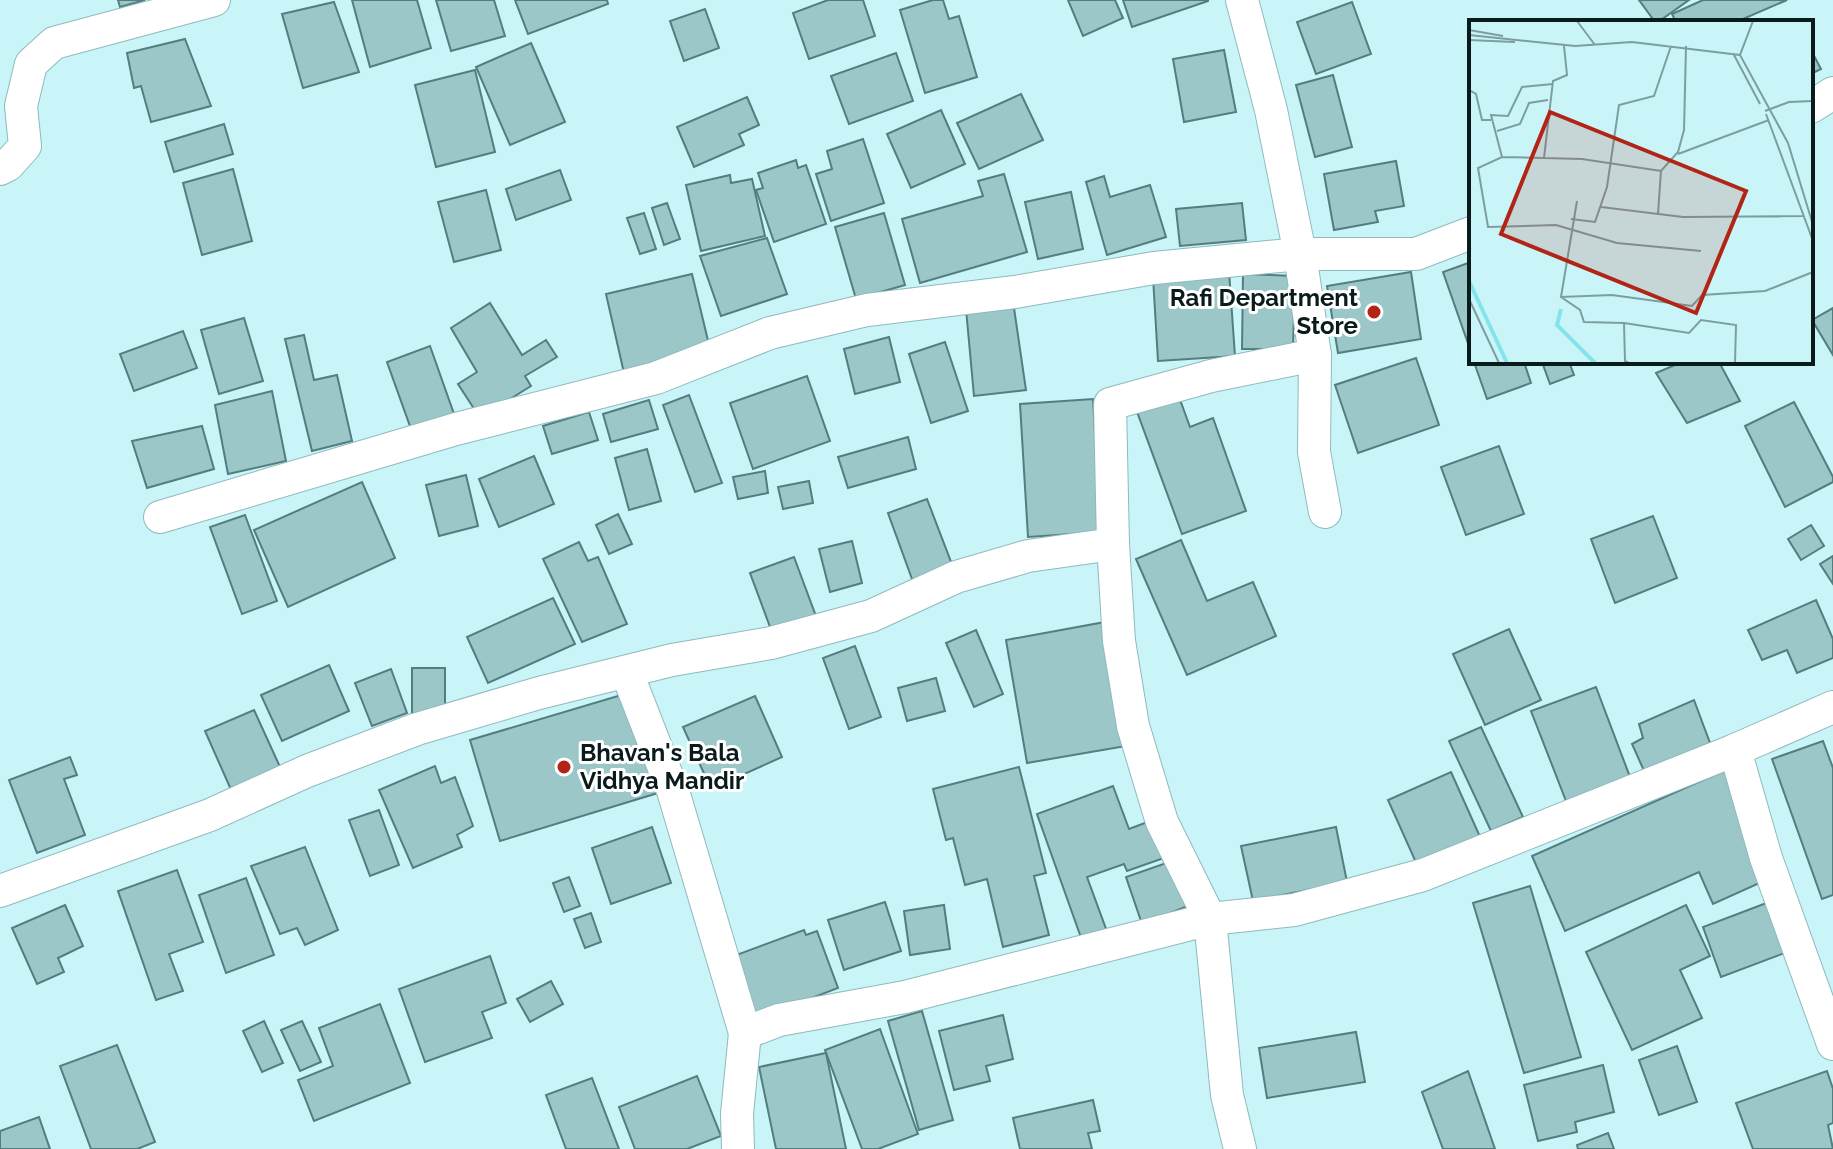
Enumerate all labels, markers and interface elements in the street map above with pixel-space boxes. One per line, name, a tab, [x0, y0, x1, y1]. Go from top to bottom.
inset map	[1469, 20, 1813, 364]
place label: Rafi Department Store	[1170, 283, 1358, 340]
marker: Rafi Department Store	[1365, 303, 1383, 321]
place label: Bhavan's Bala Vidhya Mandir	[580, 738, 744, 795]
marker: Bhavan's Bala Vidhya Mandir	[555, 758, 573, 776]

